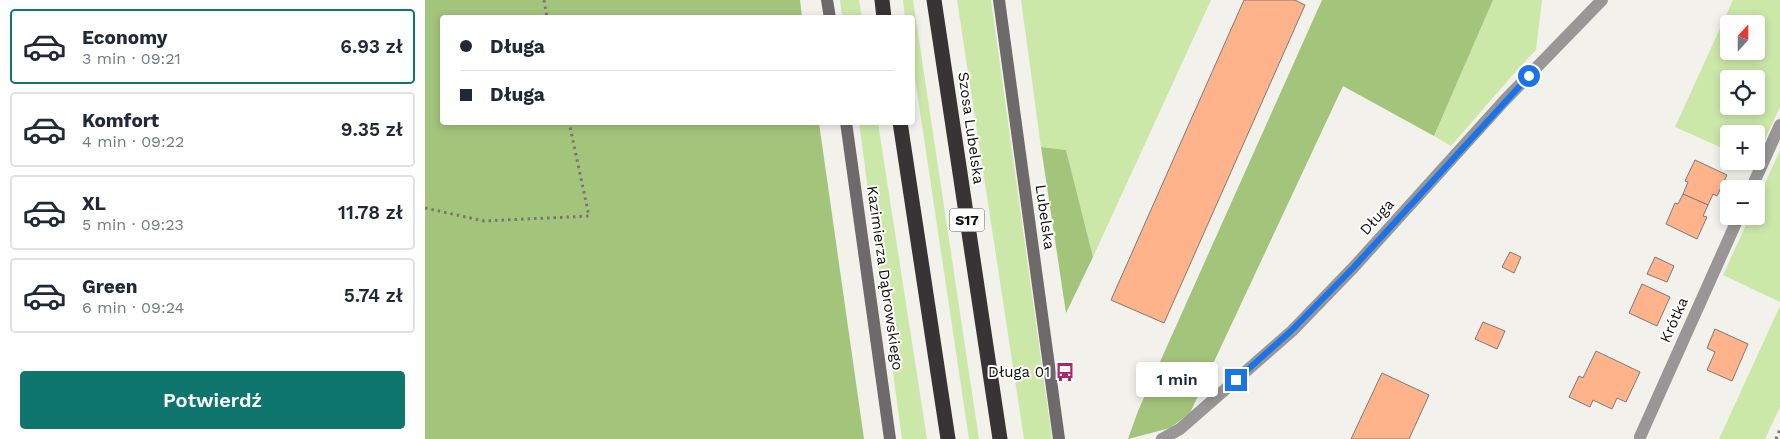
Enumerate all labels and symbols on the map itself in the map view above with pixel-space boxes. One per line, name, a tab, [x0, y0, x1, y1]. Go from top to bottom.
north arrow	[1720, 15, 1765, 60]
route start	[1518, 65, 1540, 87]
street label: Szosa Lubelska	[954, 71, 988, 186]
street label: Lubelska	[1032, 183, 1059, 251]
street label: Kazimierza Dąbrowskiego	[863, 185, 907, 371]
street label: Długa	[1356, 195, 1398, 239]
road number: S17	[949, 208, 985, 232]
street label: Krótka	[1656, 294, 1692, 345]
bus stop icon: Długa 01	[1054, 361, 1076, 383]
callout: 1 min	[1136, 362, 1219, 398]
place label: Długa 01	[988, 363, 1050, 381]
route end	[1225, 369, 1247, 391]

